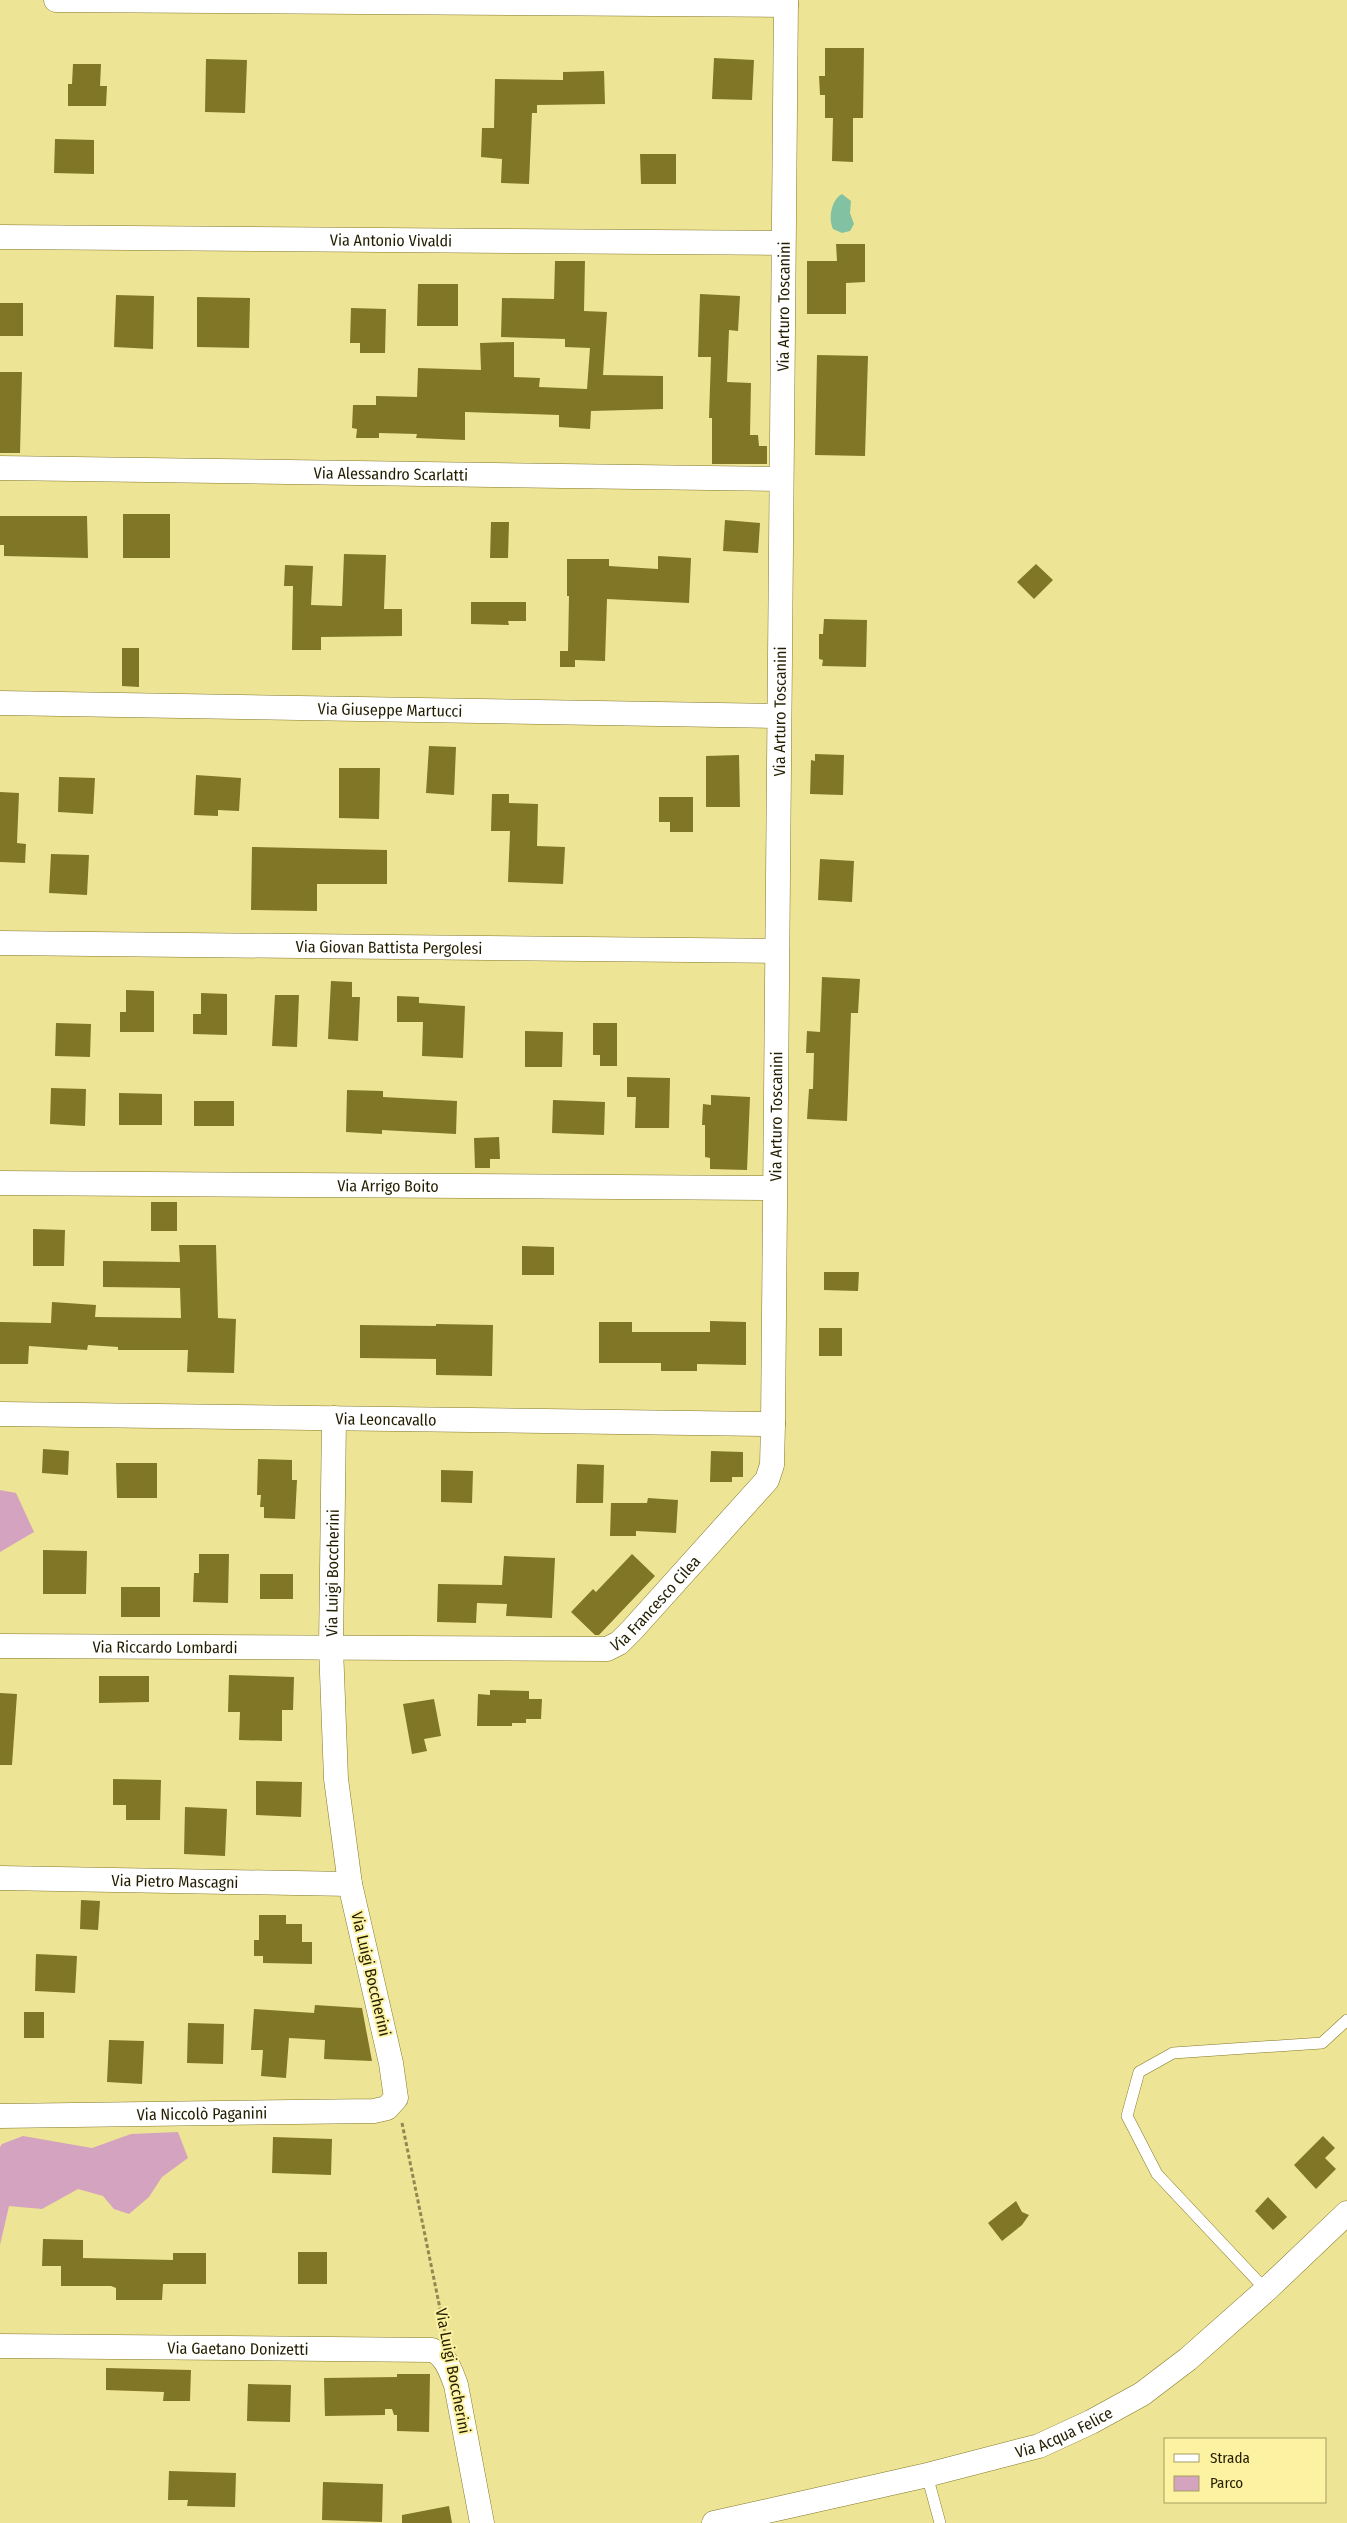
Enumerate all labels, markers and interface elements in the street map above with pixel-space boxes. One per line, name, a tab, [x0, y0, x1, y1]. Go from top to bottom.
street label: Via Antonio Vivaldi	[330, 230, 452, 250]
street label: Via Arturo Toscanini	[773, 241, 793, 372]
street label: Via Alessandro Scarlatti	[314, 463, 468, 484]
street label: Via Arturo Toscanini	[769, 646, 790, 777]
street label: Via Giuseppe Martucci	[317, 699, 462, 720]
street label: Via Giovan Battista Pergolesi	[295, 937, 483, 957]
street label: Via Arturo Toscanini	[766, 1051, 786, 1182]
street label: Via Arrigo Boito	[337, 1176, 439, 1195]
street label: Via Leoncavallo	[335, 1409, 437, 1429]
street label: Via Luigi Boccherini	[322, 1509, 342, 1637]
street label: Via Francesco Cilea	[607, 1551, 704, 1655]
street label: Via Riccardo Lombardi	[92, 1637, 238, 1657]
street label: Via Pietro Mascagni	[111, 1870, 239, 1892]
street label: Via Luigi Boccherini	[347, 1910, 395, 2038]
street label: Via Niccolò Paganini	[137, 2103, 267, 2124]
street label: Via Luigi Boccherini	[432, 2307, 474, 2435]
street label: Via Gaetano Donizetti	[167, 2338, 309, 2358]
street label: Via Acqua Felice	[1013, 2403, 1116, 2461]
legend	[1164, 2438, 1327, 2503]
text: Strada	[1210, 2449, 1250, 2467]
text: Parco	[1210, 2474, 1243, 2492]

